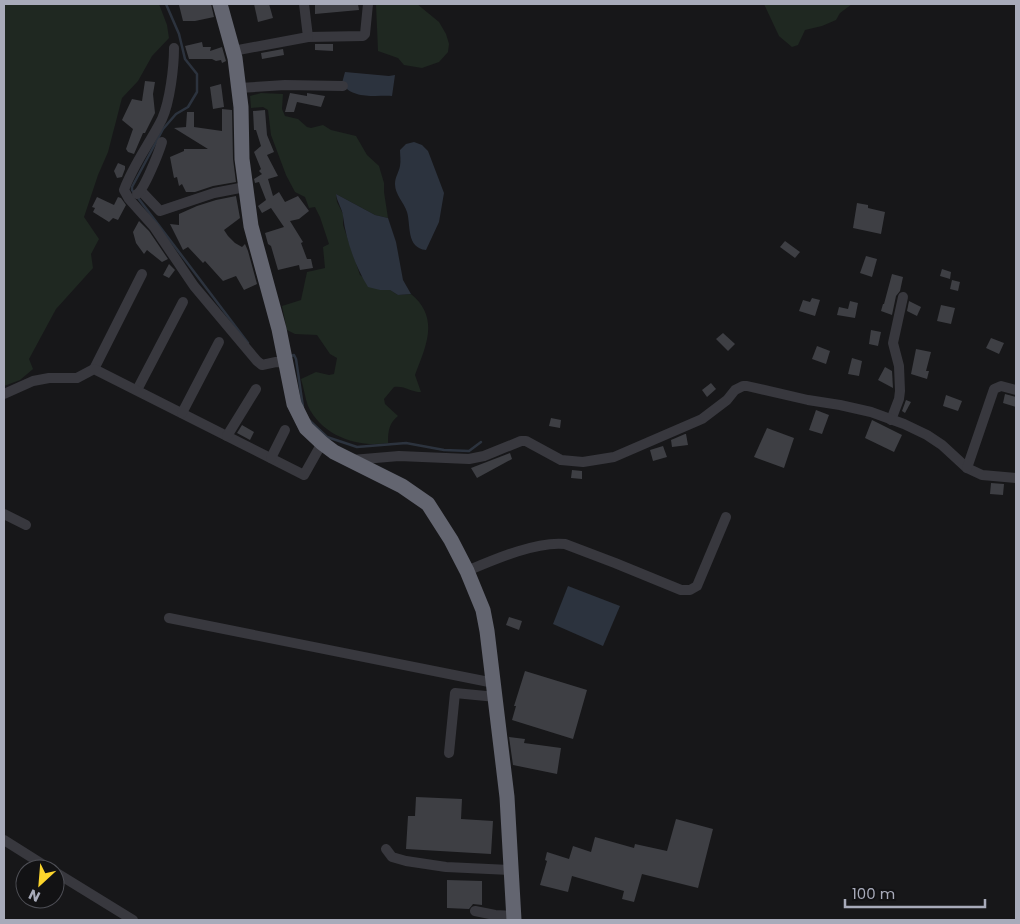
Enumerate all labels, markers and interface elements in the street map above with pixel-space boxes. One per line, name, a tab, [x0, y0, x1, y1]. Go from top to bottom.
north arrow	[15, 859, 65, 909]
scale bar	[845, 876, 985, 908]
text: 100 m	[852, 883, 895, 904]
text: N	[25, 884, 43, 907]

